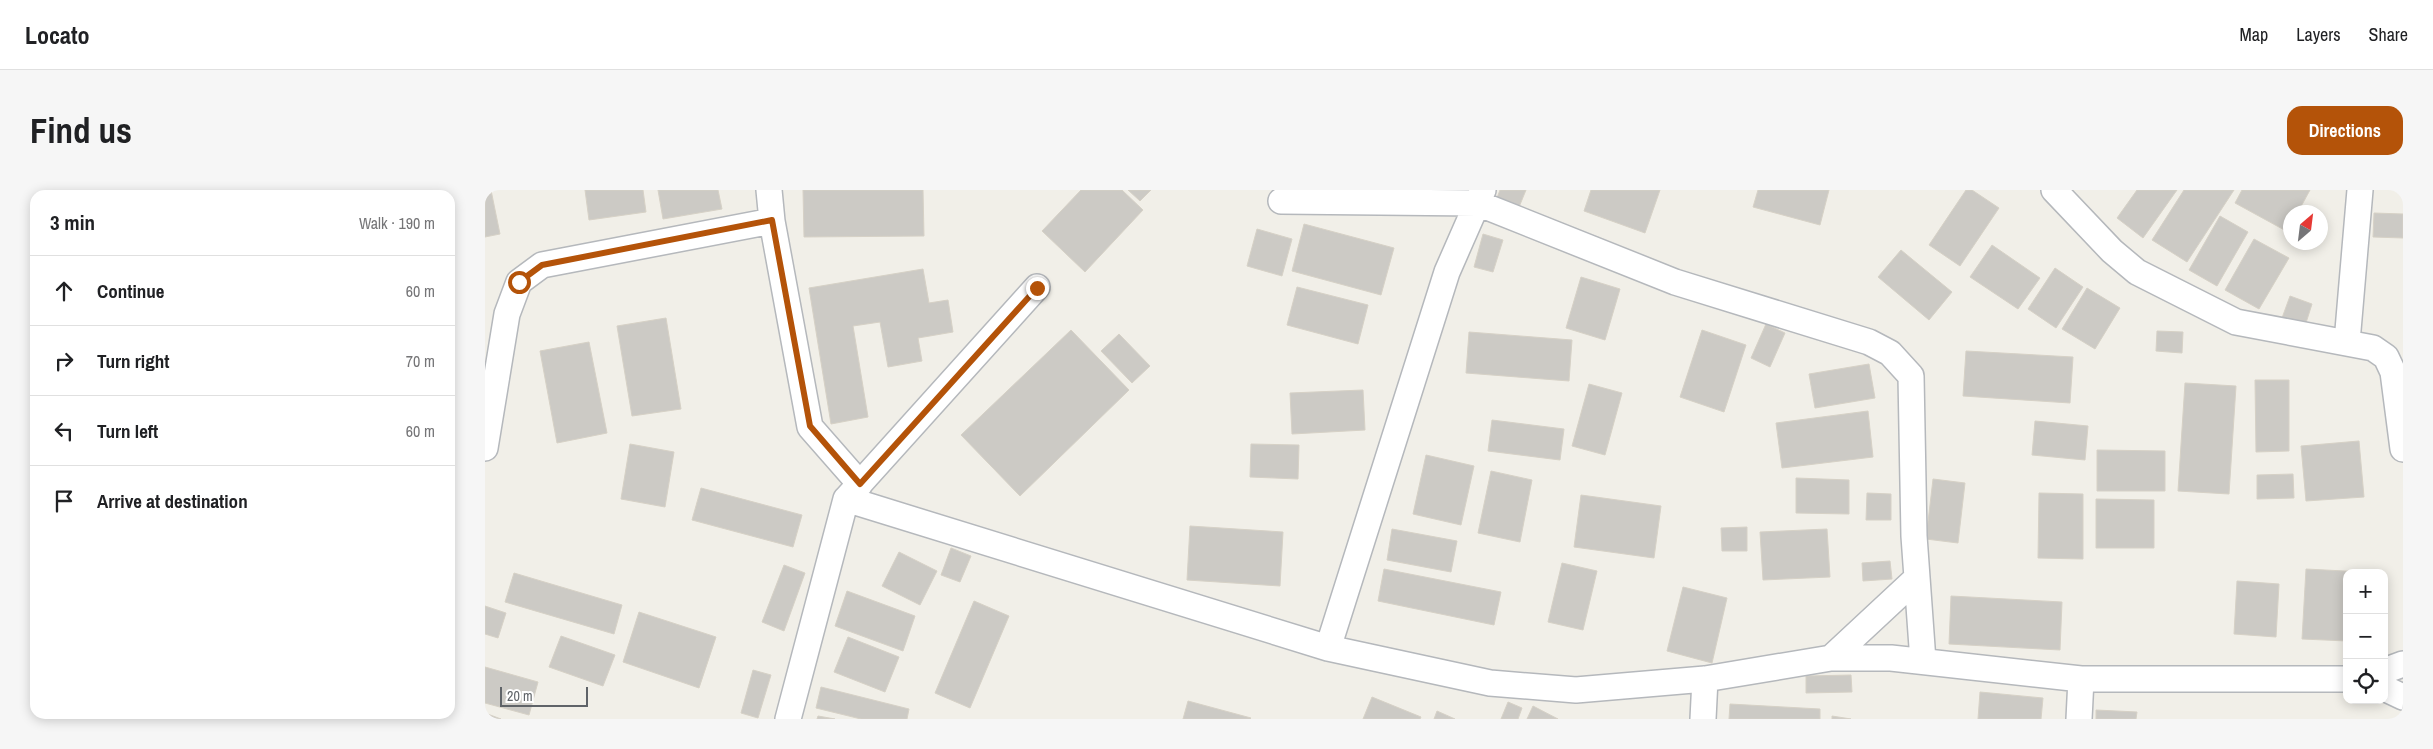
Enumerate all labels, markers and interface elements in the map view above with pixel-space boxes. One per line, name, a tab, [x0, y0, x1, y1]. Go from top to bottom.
text: Locato	[25, 19, 90, 51]
text: Map	[2240, 22, 2268, 47]
text: Layers	[2296, 22, 2341, 47]
text: Share	[2369, 22, 2408, 47]
button: Directions	[2287, 106, 2403, 155]
text: Find us	[30, 107, 132, 154]
north arrow	[2283, 205, 2328, 250]
text: 3 min	[50, 208, 95, 237]
text: Walk · 190 m	[359, 212, 435, 234]
route start	[508, 271, 531, 294]
icon: ahead	[50, 277, 78, 305]
route end	[1026, 277, 1049, 300]
text: Continue	[97, 278, 165, 304]
text: 60 m	[406, 280, 435, 302]
icon: right	[50, 347, 78, 375]
text: Turn right	[97, 348, 169, 374]
text: 70 m	[406, 350, 435, 372]
icon: left	[50, 417, 78, 445]
text: Turn left	[97, 418, 158, 444]
text: 60 m	[406, 420, 435, 442]
icon: arrive	[50, 487, 78, 515]
text: Arrive at destination	[97, 488, 248, 514]
map controls	[2343, 569, 2388, 704]
button: +	[2343, 569, 2388, 614]
button: −	[2343, 614, 2388, 659]
button: locate	[2343, 659, 2388, 704]
scale bar	[500, 684, 587, 707]
text: 20 m	[507, 687, 533, 705]

